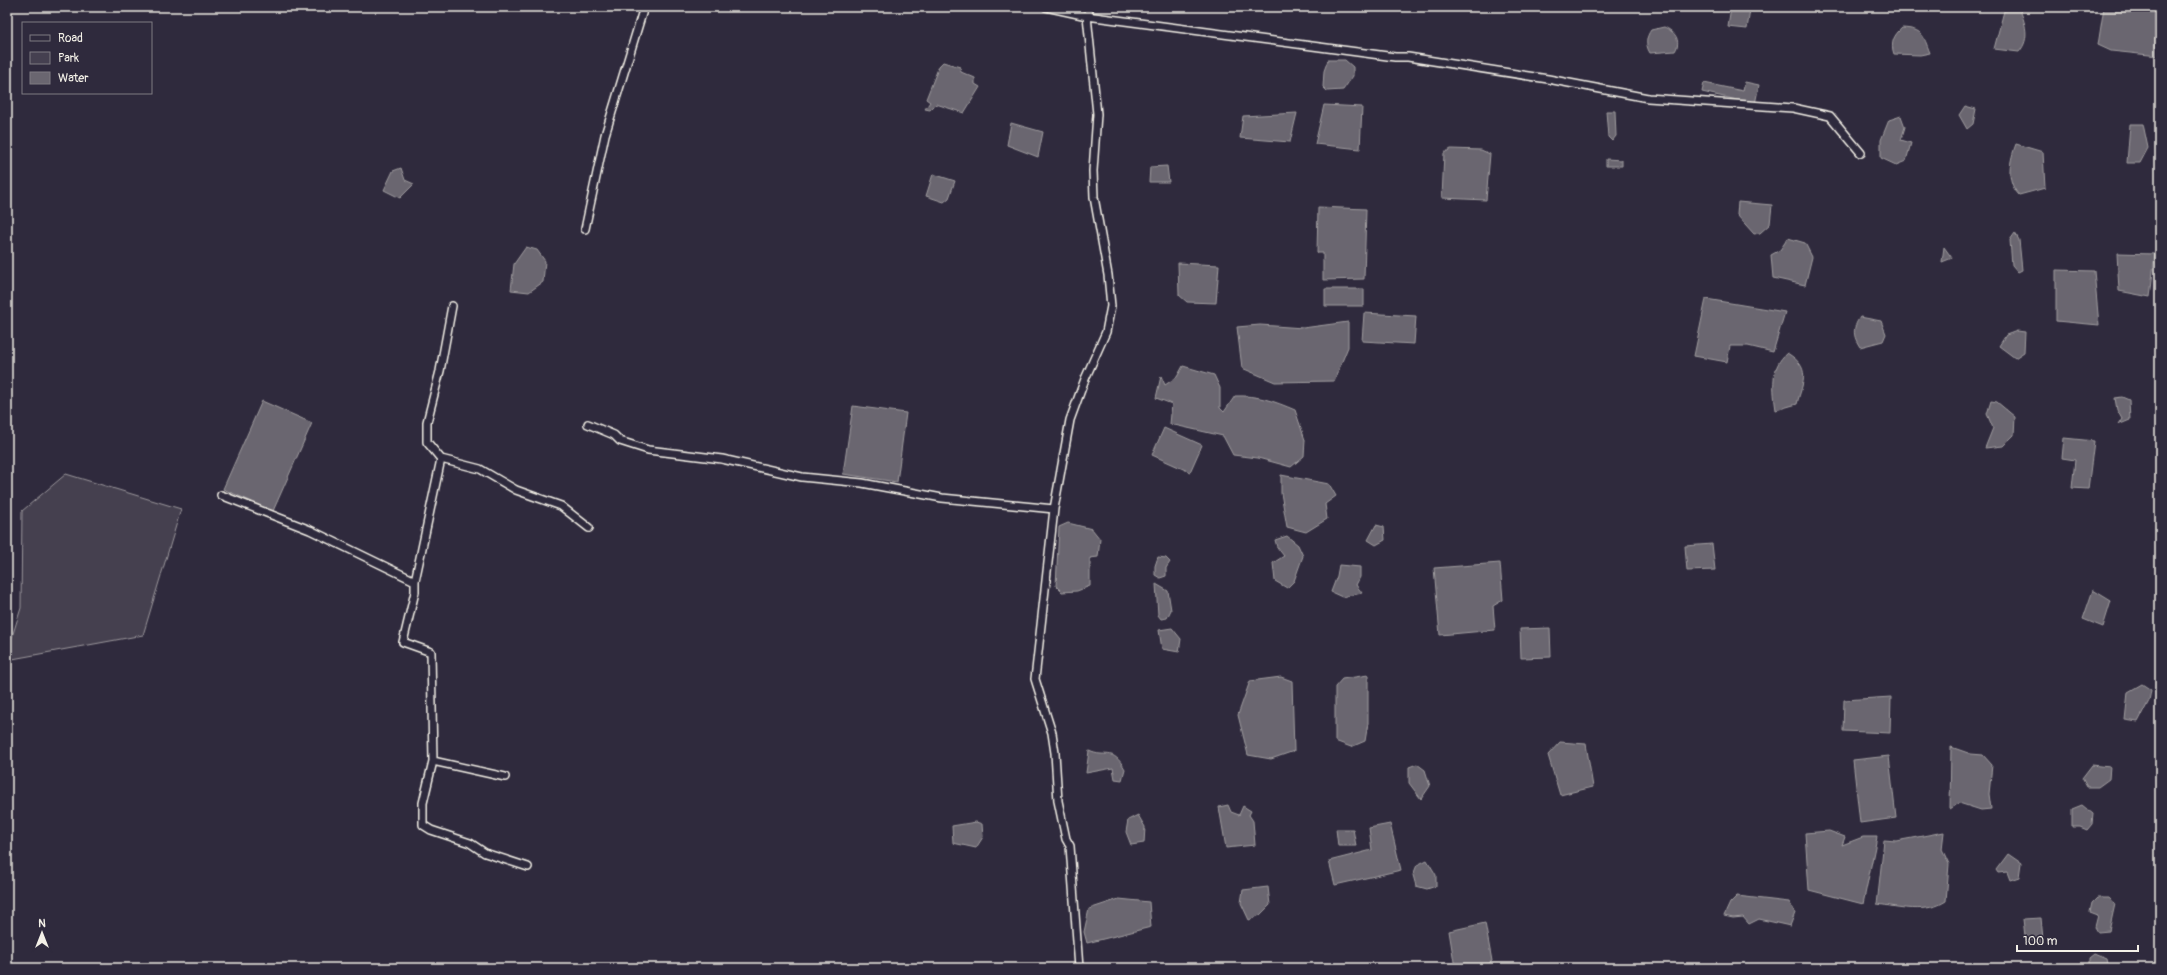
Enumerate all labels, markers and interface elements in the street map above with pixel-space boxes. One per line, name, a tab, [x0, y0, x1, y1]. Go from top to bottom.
legend	[22, 22, 152, 94]
text: Road	[58, 31, 83, 46]
text: Park	[58, 51, 79, 66]
text: Water	[58, 71, 89, 86]
north arrow	[22, 913, 62, 953]
text: N	[38, 917, 46, 930]
scale bar	[2017, 927, 2138, 953]
text: 100 m	[2023, 934, 2058, 949]

